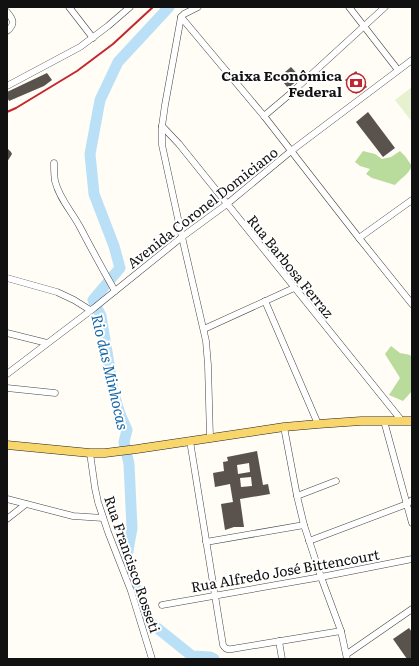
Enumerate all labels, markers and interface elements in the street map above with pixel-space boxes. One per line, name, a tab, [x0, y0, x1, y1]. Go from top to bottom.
place label: Caixa Econômica Federal	[221, 65, 343, 101]
bank icon: Caixa Econômica Federal	[345, 72, 367, 94]
street label: Avenida Coronel Domiciano	[122, 142, 282, 272]
street label: Rua Barbosa Ferraz	[243, 210, 339, 322]
water label: Rio das Minhocas	[86, 312, 136, 432]
street label: Rua Francisco Rosseti	[100, 493, 166, 636]
street label: Rua Alfredo José Bittencourt	[189, 543, 381, 596]

